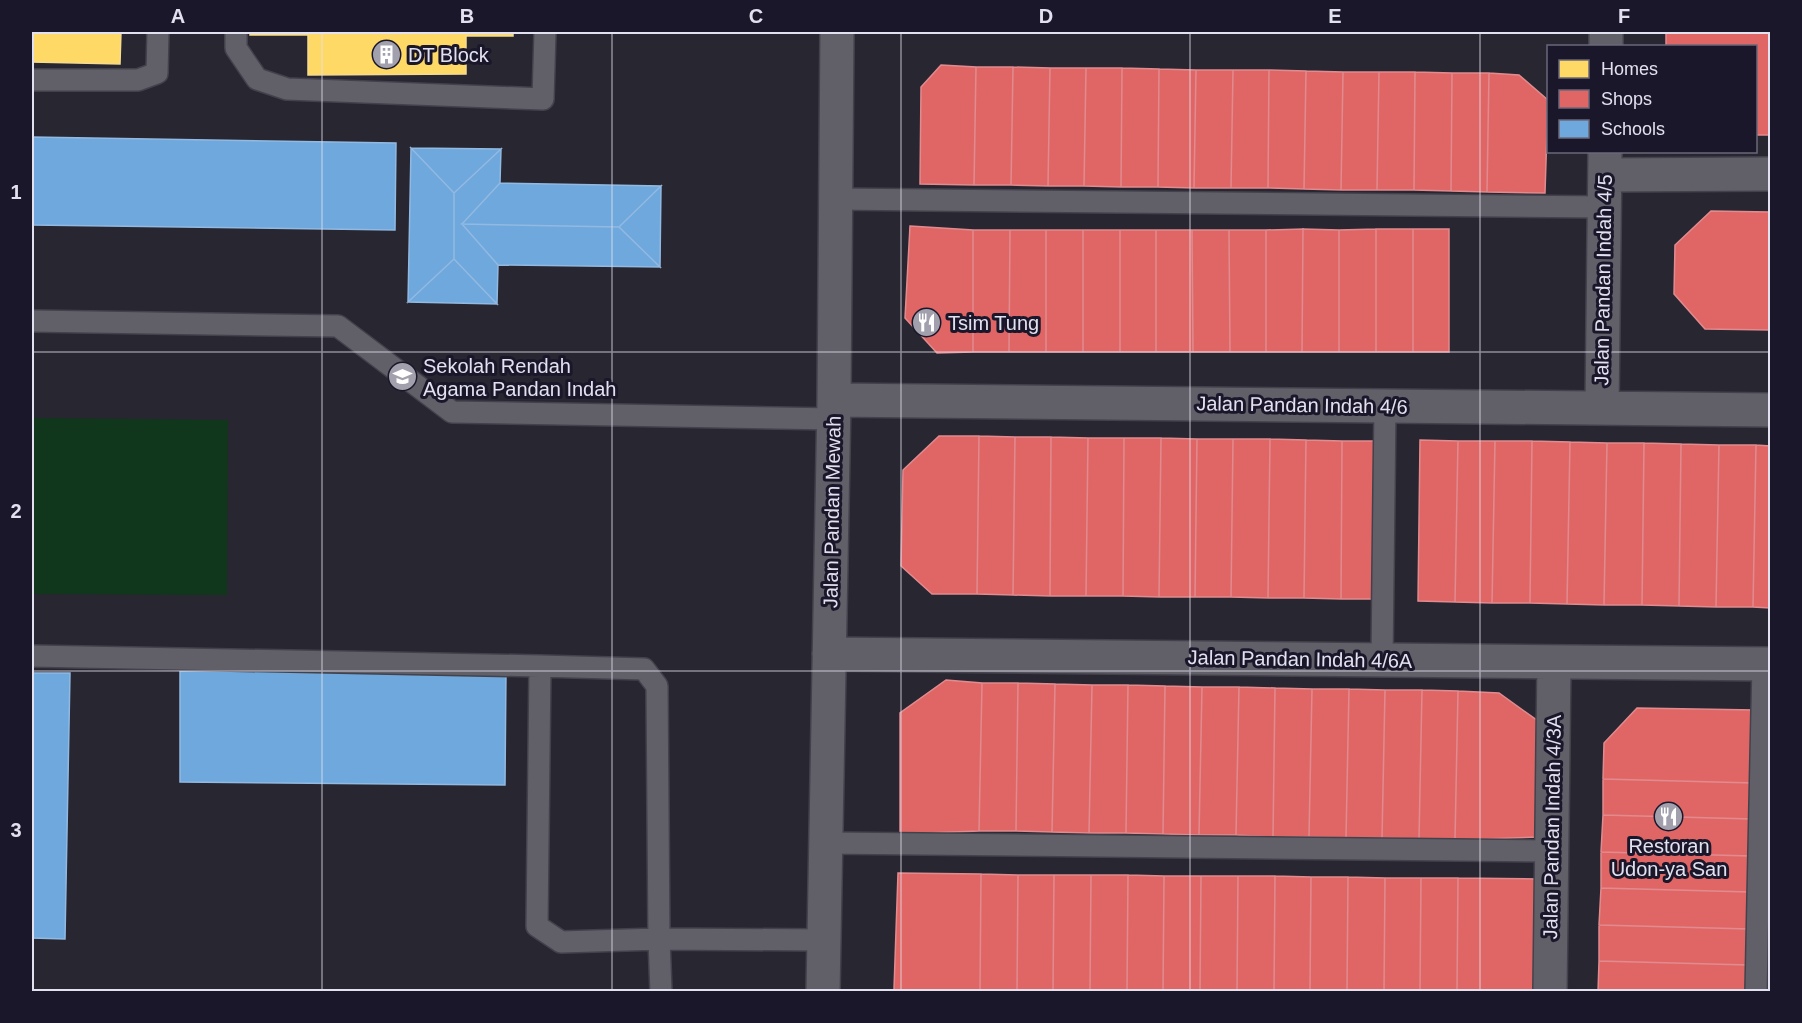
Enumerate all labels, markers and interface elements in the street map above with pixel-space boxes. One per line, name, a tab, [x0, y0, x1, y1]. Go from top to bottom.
text: A	[171, 5, 185, 27]
text: B	[460, 5, 474, 27]
text: C	[749, 5, 763, 27]
text: D	[1039, 5, 1053, 27]
text: E	[1328, 5, 1342, 27]
text: F	[1618, 5, 1630, 27]
building icon: DT Block	[371, 39, 403, 71]
place label: DT Block	[408, 44, 490, 66]
legend	[1547, 45, 1757, 153]
text: Homes	[1601, 59, 1658, 79]
text: Shops	[1601, 89, 1652, 109]
text: Schools	[1601, 119, 1665, 139]
street label: Jalan Pandan Indah 4/5	[1590, 174, 1616, 386]
text: 1	[10, 181, 22, 203]
restaurant icon: Tsim Tung	[911, 307, 943, 339]
place label: Tsim Tung	[948, 312, 1039, 334]
place label: Sekolah Rendah Agama Pandan Indah	[423, 355, 617, 400]
school or university icon: Sekolah Rendah Agama Pandan Indah	[386, 361, 418, 393]
street label: Jalan Pandan Indah 4/6	[1196, 392, 1408, 418]
street label: Jalan Pandan Mewah	[819, 416, 845, 608]
text: 2	[10, 500, 22, 522]
street label: Jalan Pandan Indah 4/6A	[1188, 646, 1413, 672]
street label: Jalan Pandan Indah 4/3A	[1539, 714, 1565, 939]
restaurant icon: Restoran Udon-ya San	[1653, 800, 1685, 832]
text: 3	[10, 819, 22, 841]
place label: Restoran Udon-ya San	[1611, 835, 1727, 880]

